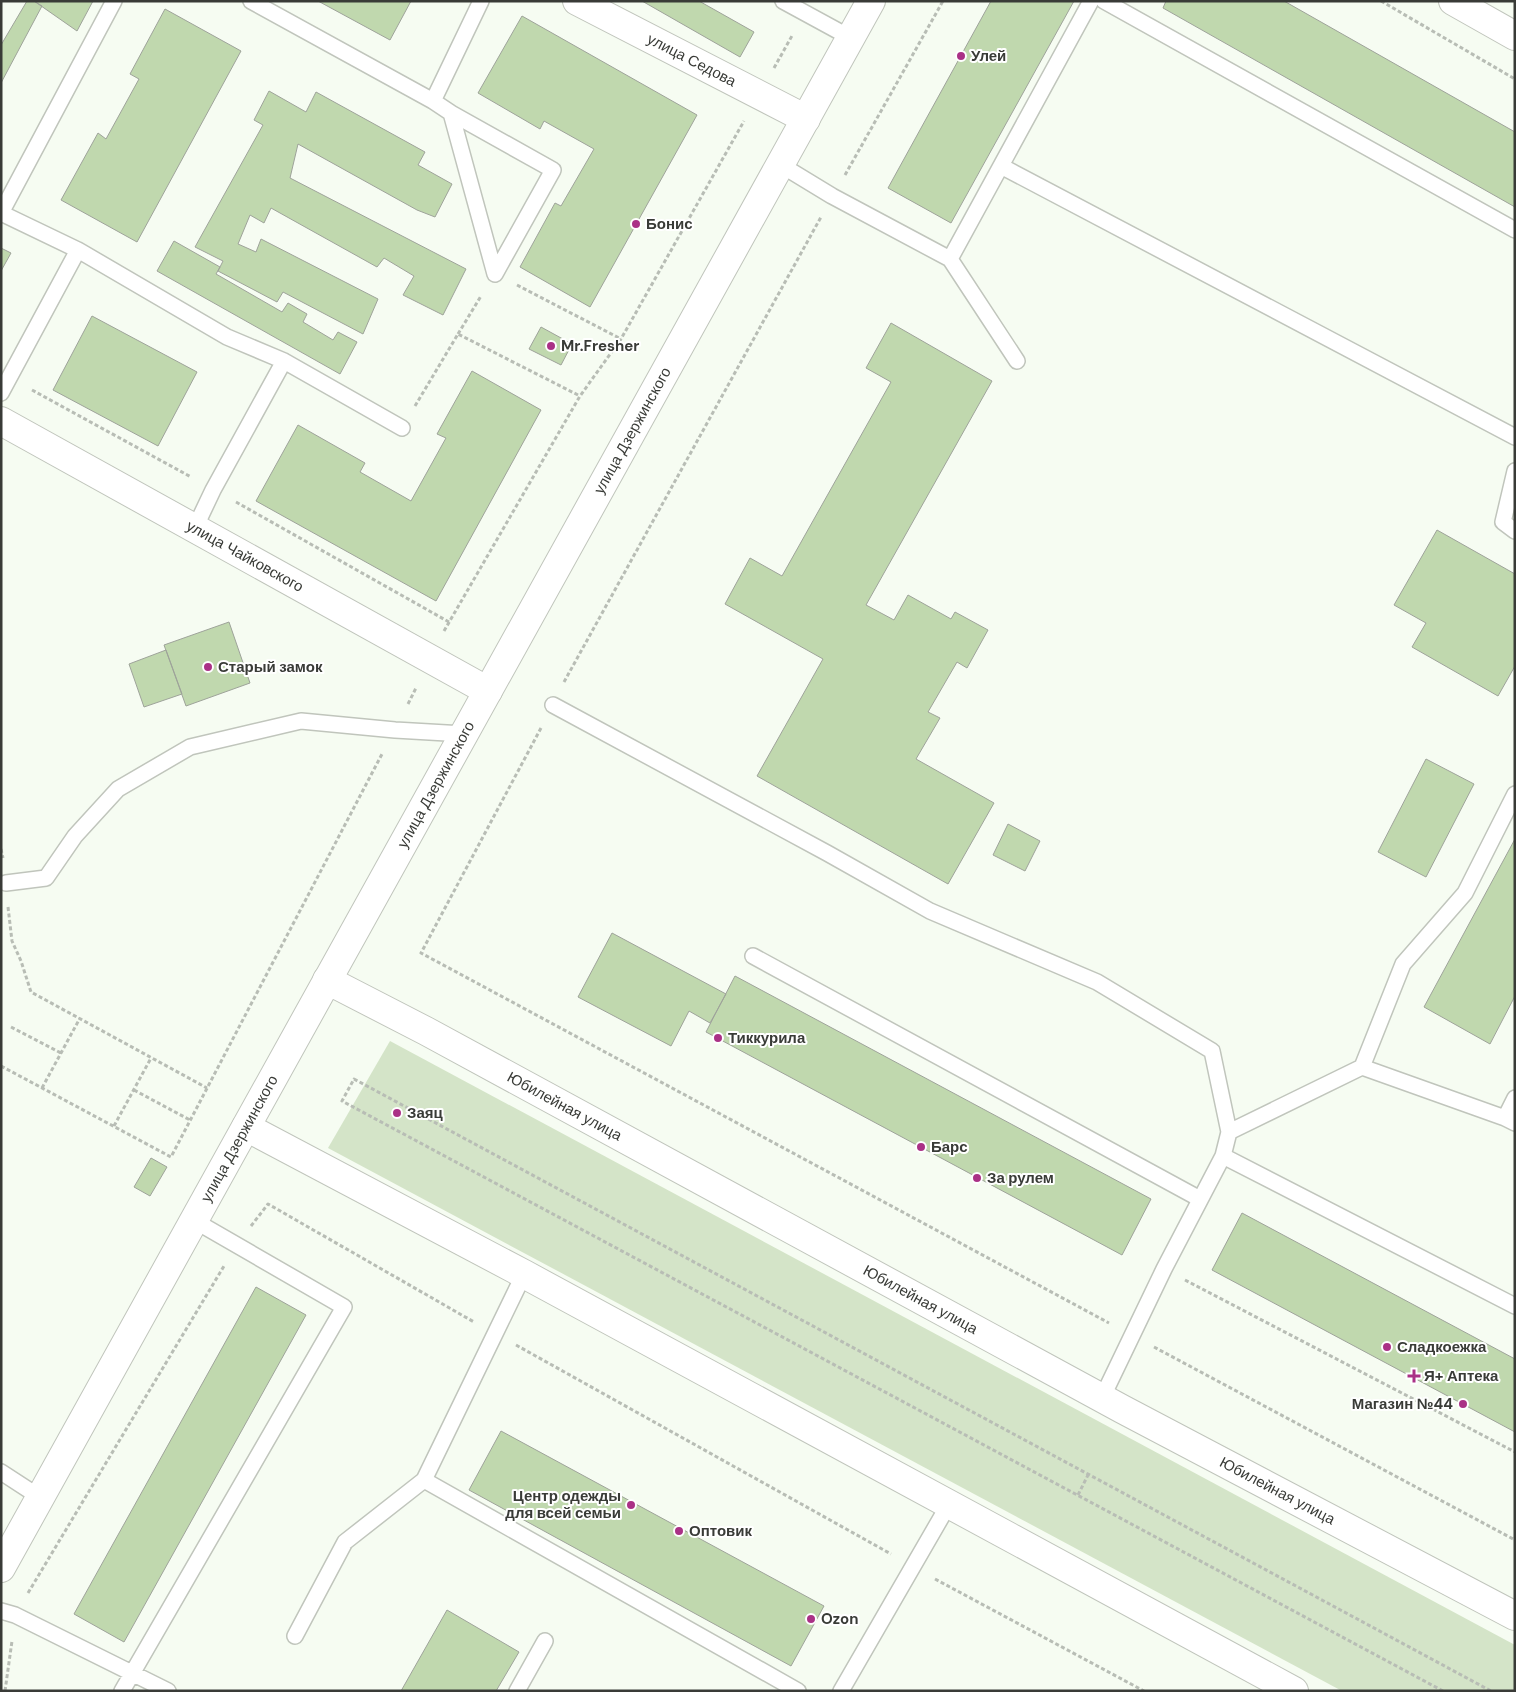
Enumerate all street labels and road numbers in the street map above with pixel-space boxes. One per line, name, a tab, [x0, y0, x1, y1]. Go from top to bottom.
street label: улица Седова	[644, 29, 740, 92]
street label: улица Дзержинского	[589, 364, 676, 498]
street label: улица Чайковского	[183, 516, 307, 597]
street label: улица Дзержинского	[393, 718, 479, 852]
street label: Юбилейная улица	[504, 1067, 626, 1146]
street label: улица Дзержинского	[196, 1072, 283, 1206]
street label: Юбилейная улица	[860, 1260, 982, 1339]
street label: Юбилейная улица	[1216, 1452, 1339, 1530]

